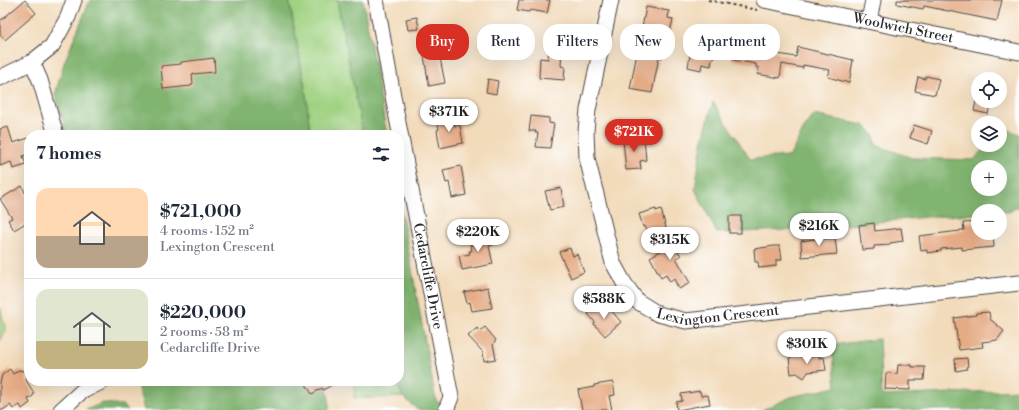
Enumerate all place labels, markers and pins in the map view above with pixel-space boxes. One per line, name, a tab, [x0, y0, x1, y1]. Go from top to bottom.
pin: $371K	[421, 99, 477, 133]
pin: $721K	[606, 119, 662, 153]
pin: $216K	[791, 213, 847, 247]
pin: $220K	[450, 219, 506, 253]
pin: $315K	[642, 227, 698, 261]
pin: $588K	[576, 286, 632, 320]
pin: $301K	[779, 331, 835, 365]

